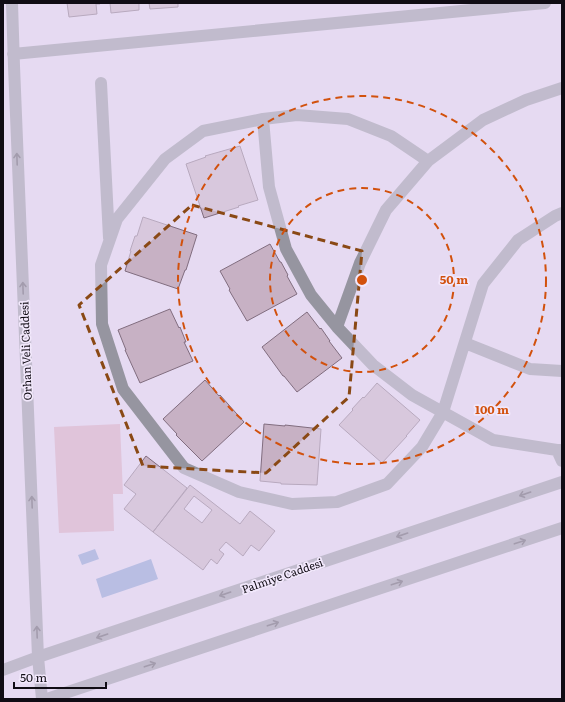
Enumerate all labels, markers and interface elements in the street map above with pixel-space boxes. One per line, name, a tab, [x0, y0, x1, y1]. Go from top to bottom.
one-way arrow	[14, 153, 21, 166]
text: 50 m	[440, 270, 468, 288]
centre of rings	[355, 273, 369, 287]
one-way arrow	[19, 282, 26, 295]
street label: Orhan Veli Caddesi	[15, 301, 35, 401]
text: 100 m	[475, 400, 509, 418]
one-way arrow	[519, 491, 532, 498]
one-way arrow	[28, 496, 35, 509]
one-way arrow	[395, 532, 408, 539]
one-way arrow	[514, 538, 527, 545]
street label: Palmiye Caddesi	[239, 553, 325, 596]
one-way arrow	[390, 579, 403, 586]
one-way arrow	[219, 591, 232, 598]
one-way arrow	[267, 619, 279, 627]
one-way arrow	[33, 626, 41, 639]
one-way arrow	[96, 632, 108, 640]
one-way arrow	[144, 660, 156, 668]
scale bar	[14, 664, 106, 690]
text: 50 m	[20, 668, 47, 686]

